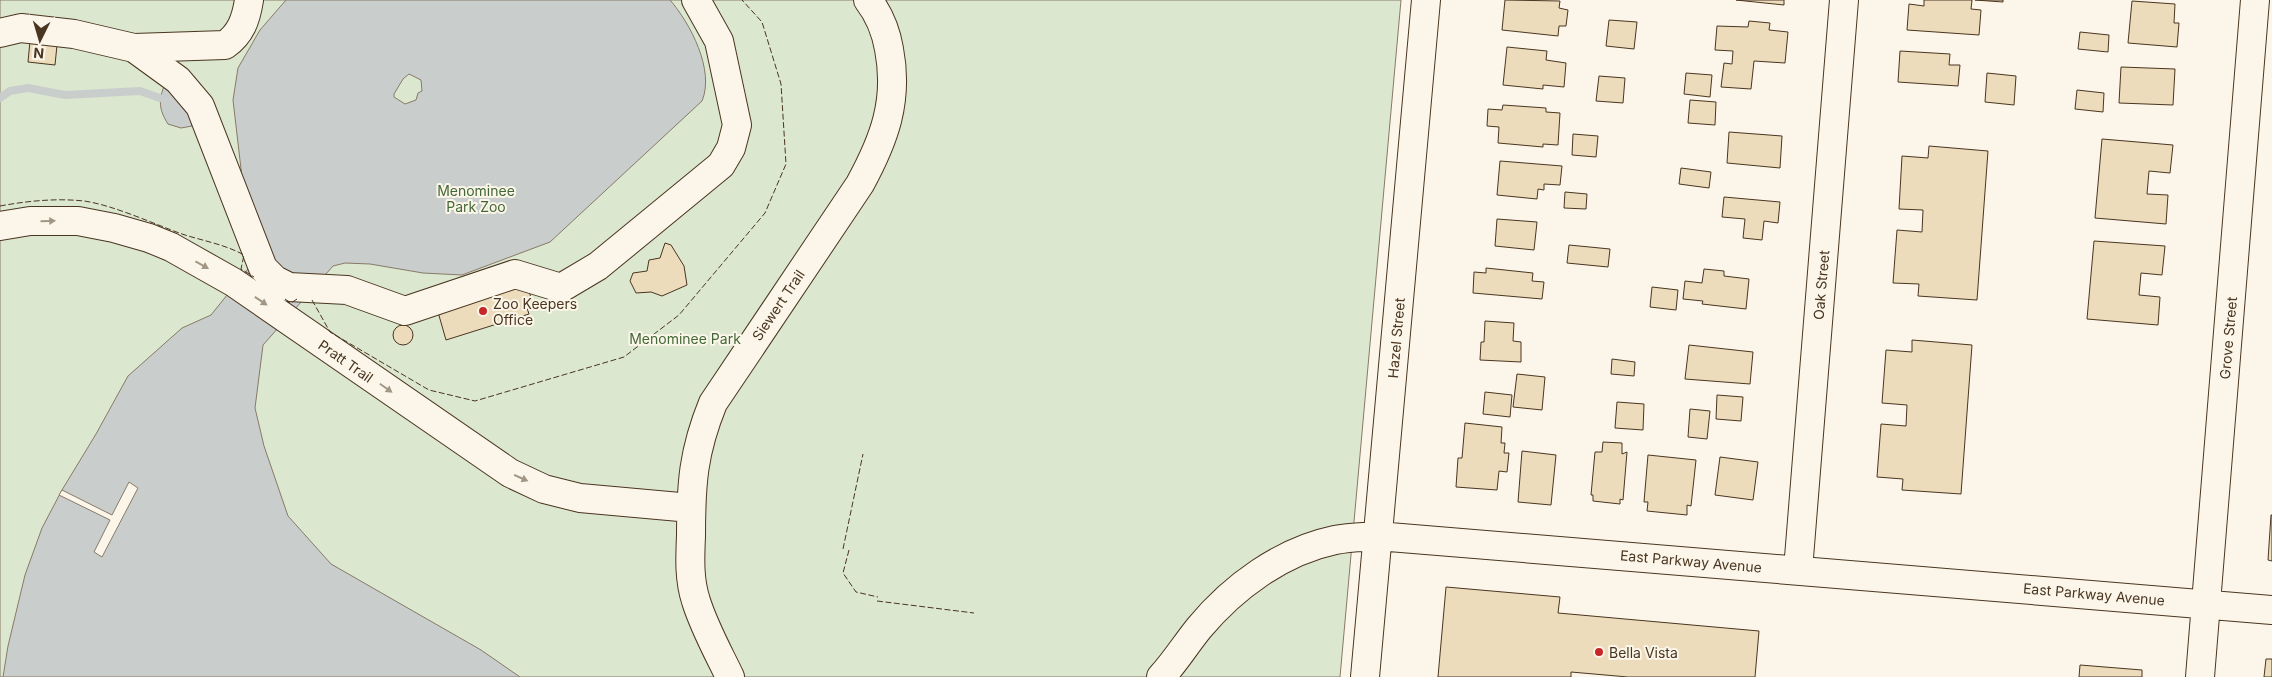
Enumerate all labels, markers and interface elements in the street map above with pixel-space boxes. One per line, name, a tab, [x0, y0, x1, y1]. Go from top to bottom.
north arrow	[15, 15, 65, 65]
text: N	[33, 45, 45, 62]
park label: Menominee Park Zoo	[437, 182, 515, 215]
one-way arrow	[41, 216, 57, 224]
street label: Oak Street	[1809, 249, 1833, 320]
one-way arrow	[195, 261, 210, 269]
street label: Siewert Trail	[748, 266, 808, 344]
place label: Zoo Keepers Office	[493, 295, 577, 328]
one-way arrow	[254, 296, 267, 306]
street label: Grove Street	[2216, 296, 2240, 380]
street label: Hazel Street	[1384, 297, 1408, 379]
marker: Zoo Keepers Office	[477, 305, 489, 317]
park label: Menominee Park	[629, 330, 741, 347]
street label: Pratt Trail	[315, 336, 377, 386]
one-way arrow	[379, 383, 392, 393]
one-way arrow	[514, 474, 528, 482]
street label: East Parkway Avenue	[1619, 546, 1763, 576]
street label: East Parkway Avenue	[2022, 579, 2166, 609]
place label: Bella Vista	[1609, 644, 1678, 661]
marker: Bella Vista	[1593, 646, 1605, 658]

